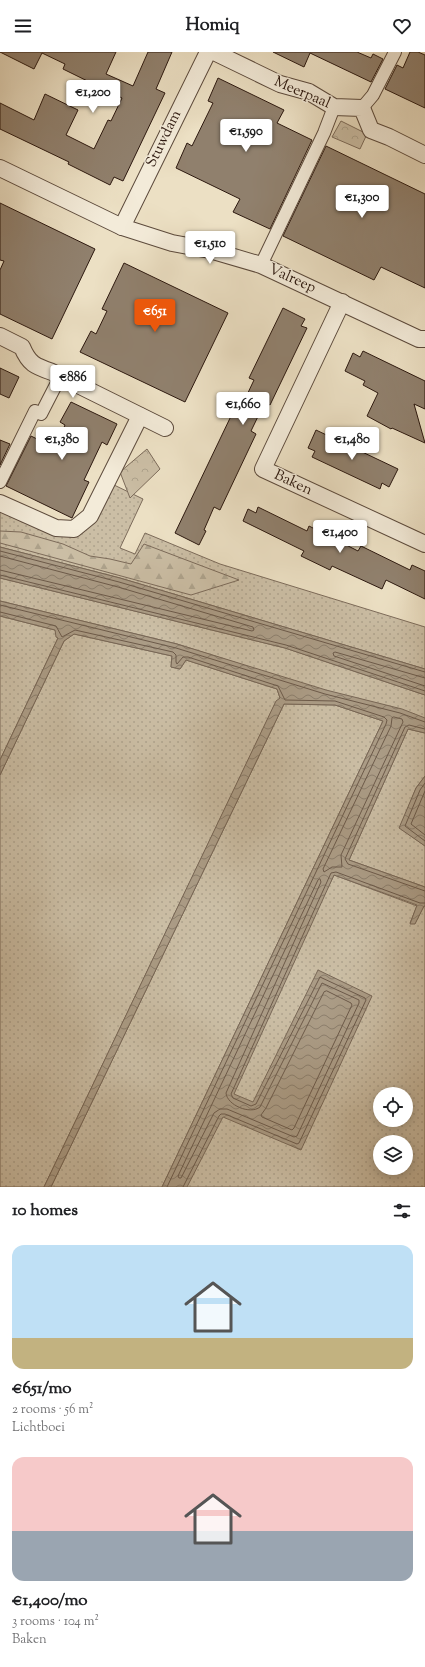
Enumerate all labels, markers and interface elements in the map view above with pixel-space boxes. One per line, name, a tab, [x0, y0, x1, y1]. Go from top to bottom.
text: Homiq	[185, 13, 240, 39]
icon: menu	[12, 15, 34, 37]
icon: heart	[391, 15, 413, 37]
street label: Meerpaal	[271, 72, 333, 114]
pin: €1,200	[60, 80, 126, 114]
text: €1,200	[75, 84, 111, 102]
street label: Stuwdam	[141, 106, 187, 171]
pin: €1,590	[213, 119, 279, 153]
text: €1,590	[229, 123, 263, 141]
pin: €1,300	[329, 185, 395, 219]
text: €1,300	[345, 189, 379, 207]
pin: €1,510	[177, 231, 243, 265]
text: €1,510	[194, 235, 226, 253]
street label: Valreep	[265, 259, 319, 299]
pin: €651	[131, 299, 179, 333]
text: €651	[143, 303, 167, 321]
pin: €886	[49, 365, 97, 399]
text: €886	[59, 369, 87, 387]
pin: €1,660	[210, 392, 276, 426]
text: €1,660	[225, 396, 261, 414]
pin: €1,380	[29, 427, 95, 461]
pin: €1,480	[319, 427, 385, 461]
text: €1,380	[45, 431, 79, 449]
text: €1,480	[334, 431, 370, 449]
street label: Baken	[270, 465, 316, 501]
pin: €1,400	[307, 520, 373, 554]
text: €1,400	[322, 524, 358, 542]
map controls	[373, 1087, 413, 1175]
button: locate	[373, 1087, 413, 1127]
button: layers	[373, 1135, 413, 1175]
text: 10 homes	[12, 1199, 78, 1223]
icon: filters	[391, 1200, 413, 1222]
icon: home	[177, 1271, 249, 1343]
text: €651/mo	[12, 1377, 72, 1401]
text: 2 rooms · 56 m²	[12, 1401, 93, 1419]
text: Lichtboei	[12, 1419, 65, 1437]
icon: home	[177, 1483, 249, 1555]
text: €1,400/mo	[12, 1589, 88, 1613]
text: 3 rooms · 104 m²	[12, 1613, 99, 1631]
text: Baken	[12, 1631, 47, 1649]

